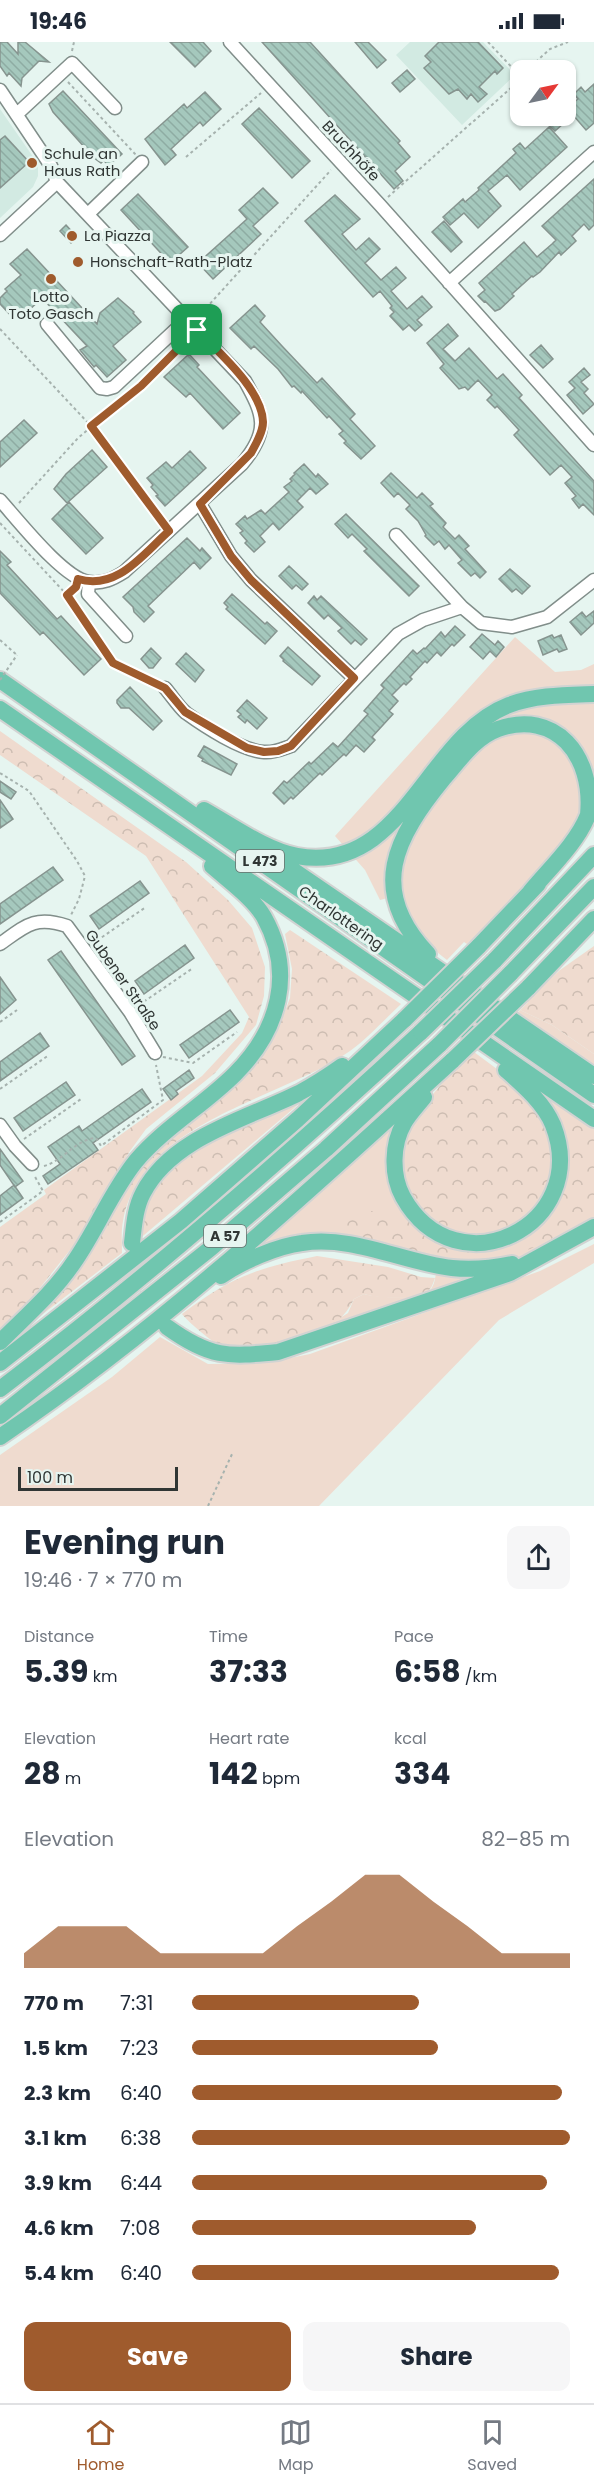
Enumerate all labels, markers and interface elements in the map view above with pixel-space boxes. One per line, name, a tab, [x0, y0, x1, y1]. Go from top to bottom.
text: 19:46	[30, 6, 87, 37]
north arrow	[510, 60, 576, 126]
map controls	[510, 60, 576, 126]
street label: Bruchhöfe	[318, 116, 385, 186]
place label: Schule an Haus Rath	[44, 143, 120, 181]
marker: Schule an Haus Rath	[25, 156, 39, 170]
place label: La Piazza	[84, 225, 151, 246]
marker: La Piazza	[65, 229, 79, 243]
place label: Honschaft-Rath-Platz	[90, 251, 252, 272]
marker: Honschaft-Rath-Platz	[71, 255, 85, 269]
marker: Lotto Toto Gasch	[44, 272, 58, 286]
place label: Lotto Toto Gasch	[8, 286, 94, 324]
pin	[171, 304, 222, 355]
icon: arrive	[180, 313, 213, 346]
road number: L 473	[236, 850, 284, 872]
street label: Charlottering	[295, 880, 388, 955]
street label: Gubener Straße	[81, 925, 166, 1034]
road number: A 57	[204, 1225, 246, 1247]
scale bar	[18, 1464, 178, 1492]
text: 100 m	[27, 1466, 73, 1489]
text: Evening run	[24, 1519, 225, 1566]
button: share	[507, 1526, 570, 1589]
text: 19:46 · 7 × 770 m	[24, 1566, 182, 1594]
text: Distance	[24, 1625, 94, 1648]
text: Time	[209, 1625, 248, 1648]
text: Pace	[394, 1625, 434, 1648]
text: 5.39	[24, 1650, 89, 1693]
text: 37:33	[209, 1650, 288, 1693]
text: 6:58	[394, 1650, 461, 1693]
text: km	[89, 1665, 118, 1688]
text: /km	[461, 1665, 497, 1688]
text: Elevation	[24, 1727, 96, 1750]
text: Heart rate	[209, 1727, 289, 1750]
text: kcal	[394, 1727, 427, 1750]
text: 28	[24, 1752, 61, 1795]
text: 142	[209, 1752, 258, 1795]
text: 334	[394, 1752, 451, 1795]
text: m	[61, 1767, 81, 1790]
text: bpm	[258, 1767, 300, 1790]
text: Elevation	[24, 1825, 114, 1853]
text: 82–85 m	[481, 1825, 570, 1853]
text: 770 m	[24, 1989, 84, 2017]
text: 7:31	[120, 1989, 153, 2017]
text: 1.5 km	[24, 2034, 88, 2062]
text: 7:23	[120, 2034, 158, 2062]
text: 2.3 km	[24, 2079, 91, 2107]
text: 6:40	[120, 2079, 162, 2107]
text: 3.1 km	[24, 2124, 87, 2152]
text: 6:38	[120, 2124, 161, 2152]
text: 3.9 km	[24, 2169, 92, 2197]
text: 6:44	[120, 2169, 162, 2197]
text: 4.6 km	[24, 2214, 94, 2242]
text: 7:08	[120, 2214, 160, 2242]
text: 5.4 km	[24, 2259, 94, 2287]
text: 6:40	[120, 2259, 162, 2287]
button: Save	[24, 2322, 291, 2391]
button: Share	[303, 2322, 570, 2391]
tab: Home	[77, 2416, 125, 2477]
tab: Map	[278, 2416, 314, 2477]
tab: Saved	[467, 2416, 517, 2477]

